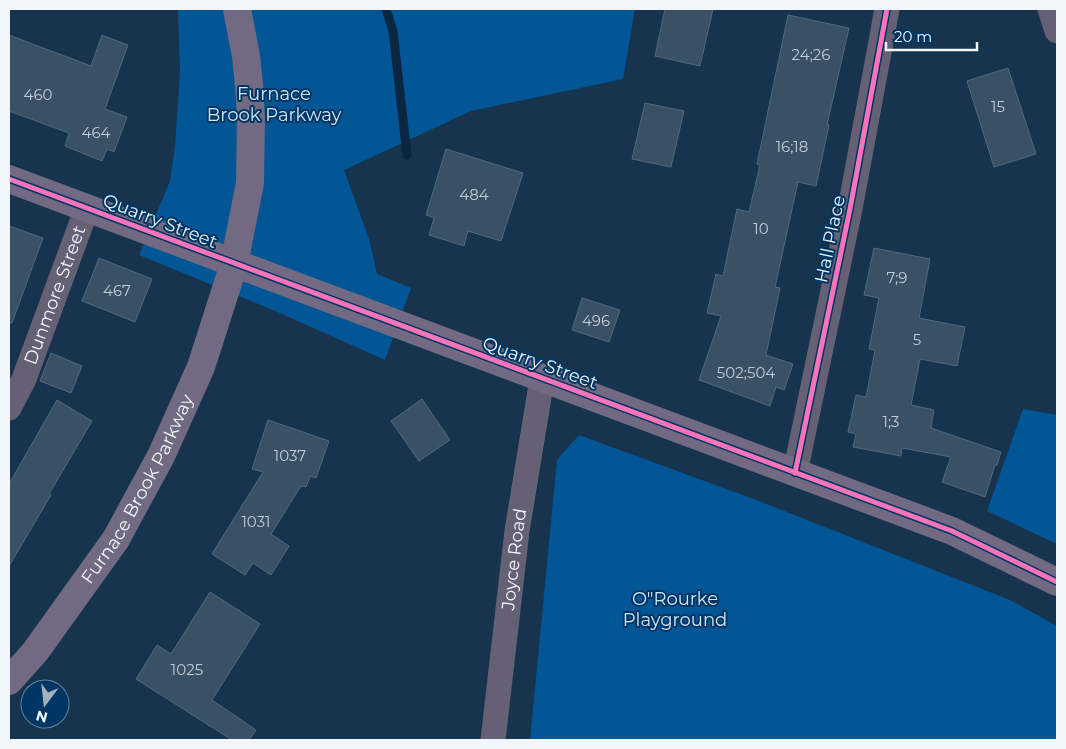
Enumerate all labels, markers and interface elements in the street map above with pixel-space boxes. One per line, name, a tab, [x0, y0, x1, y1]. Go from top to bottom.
scale bar	[886, 20, 977, 52]
text: 20 m	[894, 27, 932, 46]
house number: 24;26	[792, 45, 831, 64]
park label: Furnace Brook Parkway	[207, 83, 342, 126]
house number: 460	[24, 85, 53, 104]
house number: 15	[991, 97, 1005, 116]
house number: 464	[82, 123, 111, 142]
house number: 16;18	[776, 137, 808, 156]
house number: 484	[459, 185, 489, 204]
street label: Quarry Street	[100, 189, 220, 253]
street label: Hall Place	[810, 193, 850, 285]
house number: 10	[753, 219, 769, 238]
street label: Dunmore Street	[19, 223, 91, 368]
house number: 7;9	[887, 268, 907, 287]
house number: 467	[103, 281, 131, 300]
house number: 496	[582, 311, 610, 330]
house number: 5	[913, 330, 921, 349]
street label: Quarry Street	[479, 332, 601, 394]
house number: 502;504	[717, 363, 775, 382]
street label: Furnace Brook Parkway	[76, 391, 198, 588]
house number: 1;3	[882, 412, 900, 431]
house number: 1037	[274, 446, 306, 465]
street label: Joyce Road	[497, 507, 532, 612]
house number: 1031	[241, 512, 271, 531]
park label: O"Rourke Playground	[623, 588, 727, 631]
house number: 1025	[171, 660, 203, 679]
north arrow	[20, 679, 70, 729]
text: N	[34, 706, 49, 727]

